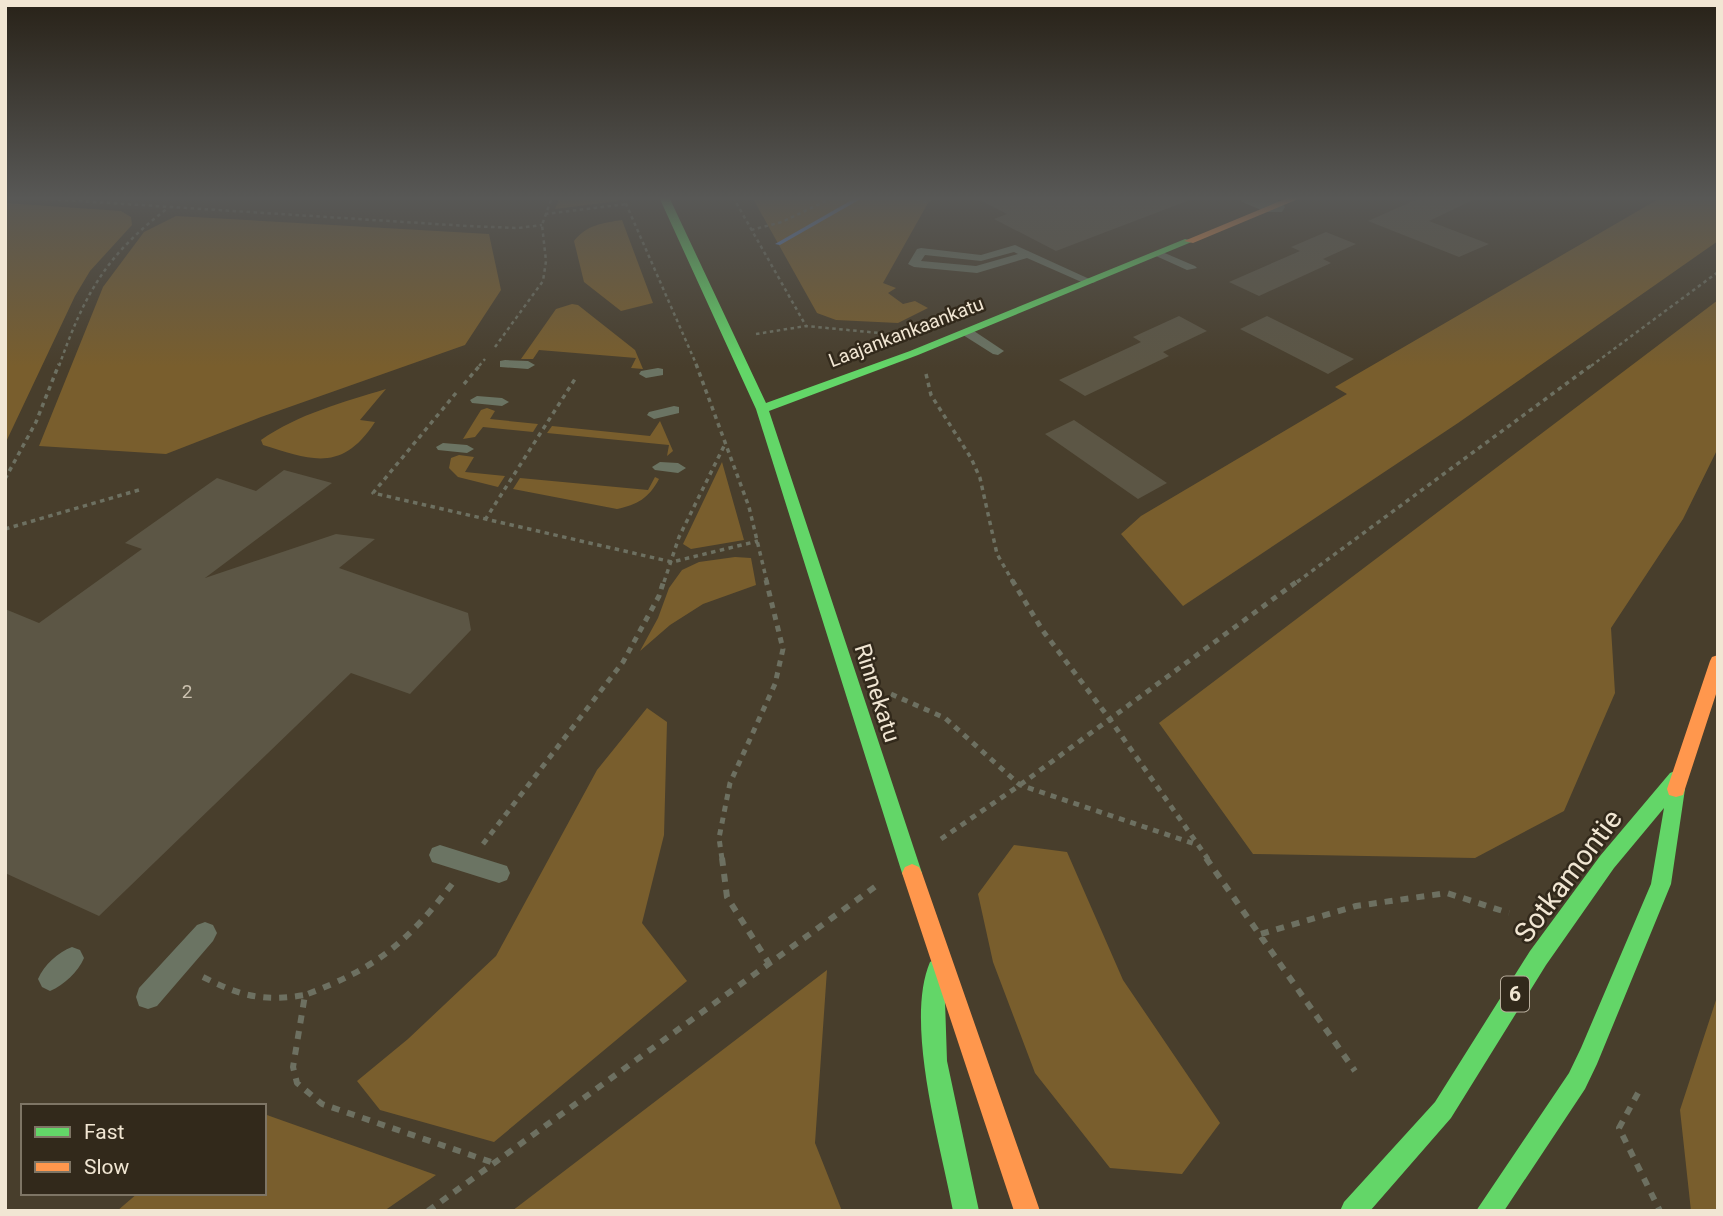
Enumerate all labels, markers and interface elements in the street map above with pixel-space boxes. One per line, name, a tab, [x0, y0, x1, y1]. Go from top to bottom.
street label: Laajankankaankatu	[825, 292, 987, 372]
street label: Rinnekatu	[848, 640, 906, 746]
house number: 2	[182, 680, 192, 703]
street label: Sotkamontie	[1507, 803, 1629, 949]
road number: 6	[1501, 976, 1529, 1012]
legend	[21, 1104, 266, 1195]
text: Fast	[84, 1120, 125, 1144]
text: Slow	[84, 1155, 130, 1179]

